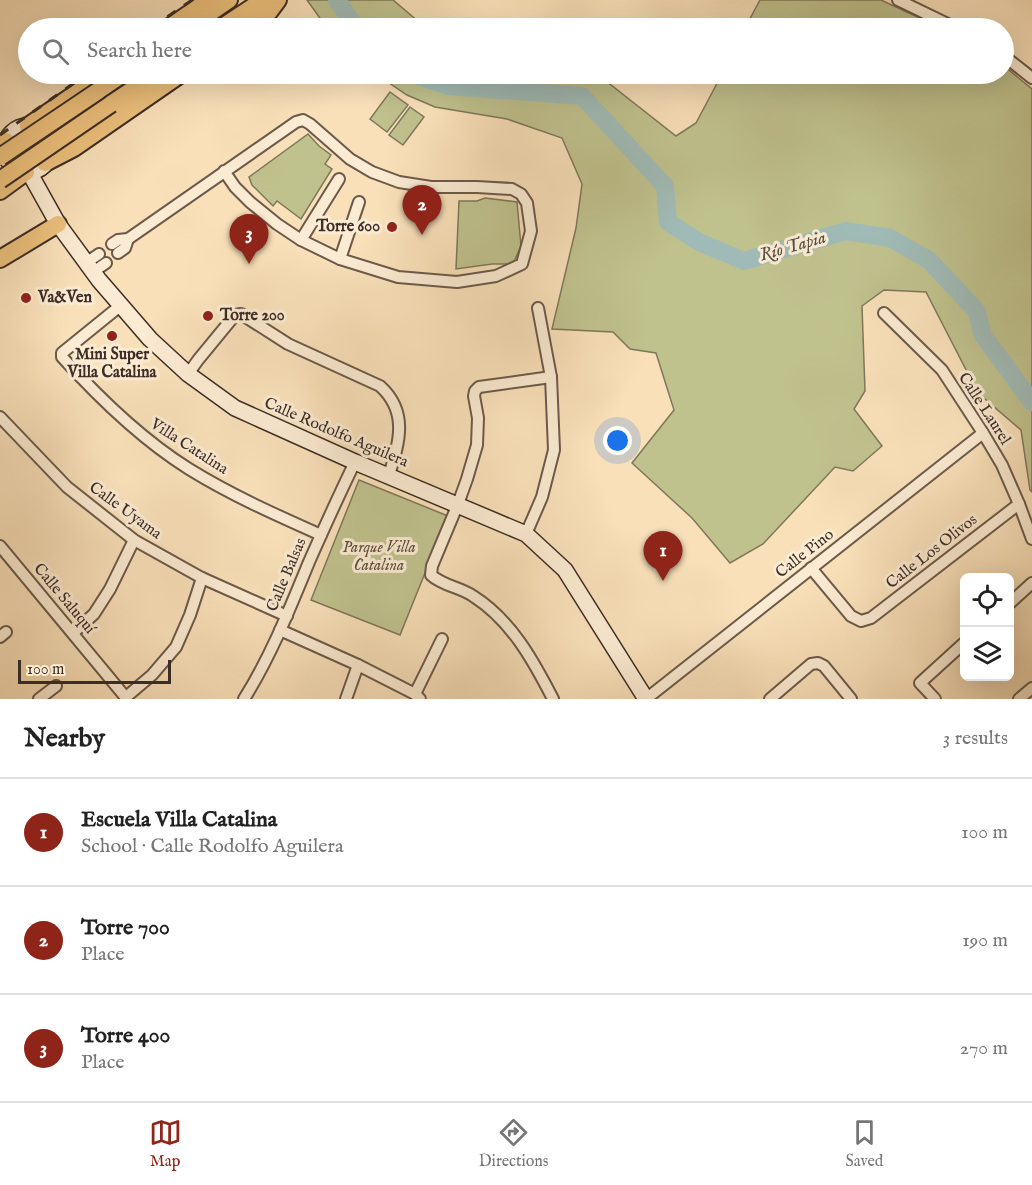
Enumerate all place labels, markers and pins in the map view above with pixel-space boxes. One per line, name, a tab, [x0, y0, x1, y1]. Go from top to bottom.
pin: 2	[402, 186, 442, 235]
pin: 3	[230, 214, 268, 264]
place label: Torre 600	[315, 217, 380, 237]
marker: Torre 600	[385, 220, 399, 234]
place label: Va&Ven	[37, 288, 92, 308]
marker: Va&Ven	[19, 291, 33, 305]
place label: Torre 200	[219, 306, 285, 326]
marker: Torre 200	[201, 309, 215, 323]
marker: Mini Super Villa Catalina	[105, 329, 119, 343]
place label: Mini Super Villa Catalina	[67, 345, 157, 383]
pin: 1	[644, 532, 682, 581]

